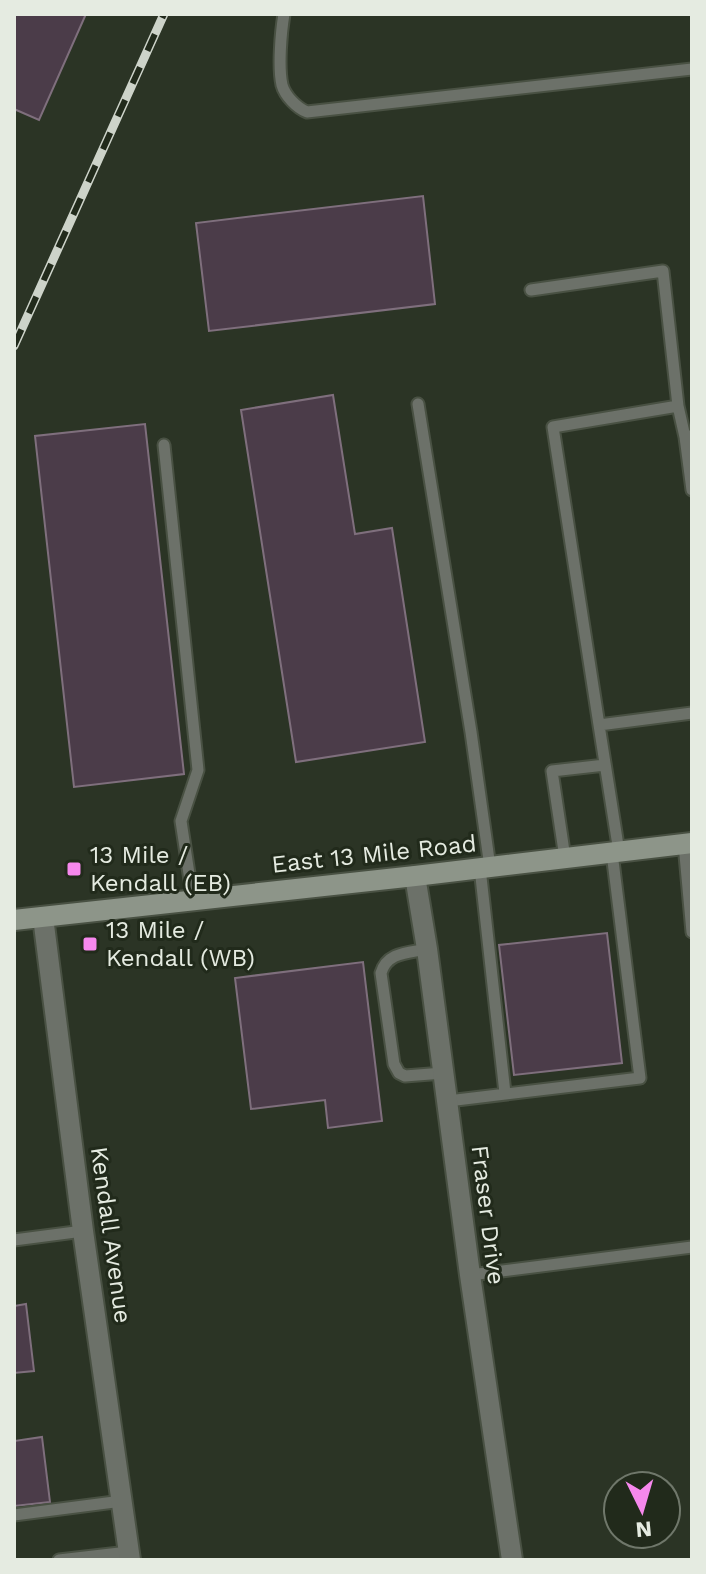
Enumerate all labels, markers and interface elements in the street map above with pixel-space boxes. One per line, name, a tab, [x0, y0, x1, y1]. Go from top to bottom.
street label: East 13 Mile Road	[270, 829, 478, 879]
place label: 13 Mile / Kendall (EB)	[90, 841, 231, 897]
marker: 13 Mile / Kendall (EB)	[65, 860, 83, 878]
place label: 13 Mile / Kendall (WB)	[106, 916, 255, 972]
marker: 13 Mile / Kendall (WB)	[81, 935, 99, 953]
street label: Fraser Drive	[466, 1144, 510, 1286]
street label: Kendall Avenue	[85, 1145, 137, 1325]
north arrow	[602, 1470, 682, 1550]
text: N	[634, 1516, 653, 1543]

